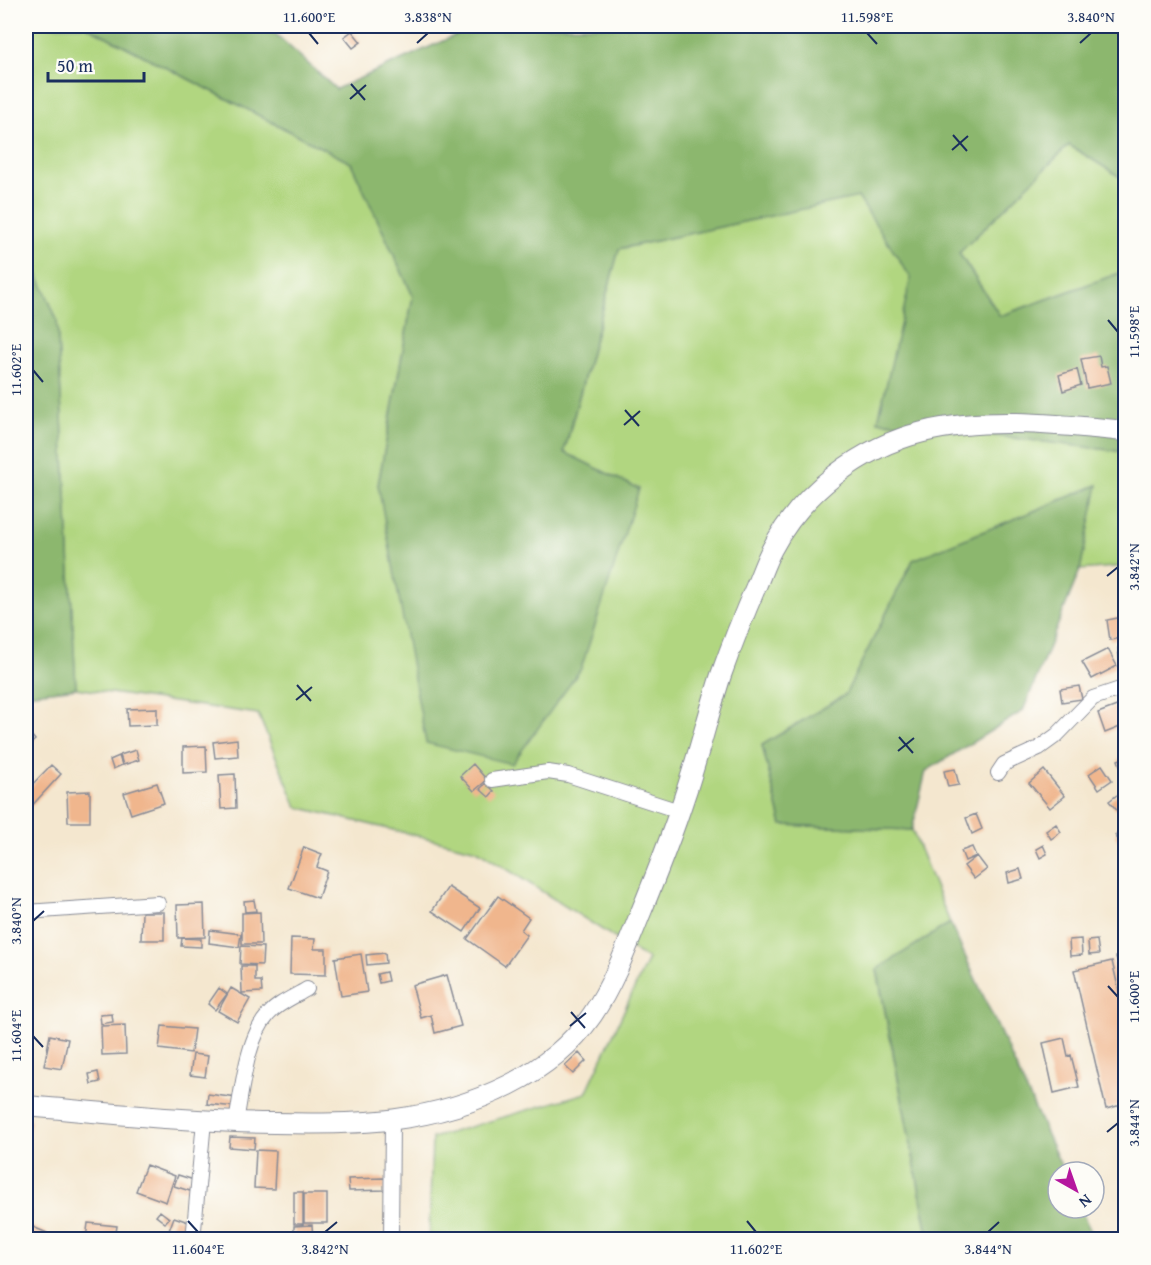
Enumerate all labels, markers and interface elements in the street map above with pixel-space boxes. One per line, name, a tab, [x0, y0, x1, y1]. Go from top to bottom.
text: 11.600°E	[283, 6, 336, 27]
text: 3.838°N	[404, 6, 452, 27]
text: 11.598°E	[841, 6, 894, 27]
text: 3.840°N	[1067, 6, 1115, 27]
scale bar	[48, 45, 144, 83]
text: 50 m	[57, 52, 93, 79]
text: 11.598°E	[1123, 305, 1144, 358]
text: 11.602°E	[5, 343, 26, 396]
text: 3.842°N	[1123, 543, 1144, 591]
text: 3.840°N	[5, 897, 26, 945]
text: 11.600°E	[1123, 970, 1144, 1023]
text: 11.604°E	[5, 1009, 26, 1062]
text: 3.844°N	[1123, 1099, 1144, 1147]
north arrow	[1046, 1160, 1106, 1220]
text: N	[1074, 1189, 1097, 1214]
text: 11.604°E	[172, 1238, 225, 1259]
text: 3.842°N	[301, 1238, 349, 1259]
text: 11.602°E	[730, 1238, 783, 1259]
text: 3.844°N	[964, 1238, 1012, 1259]

